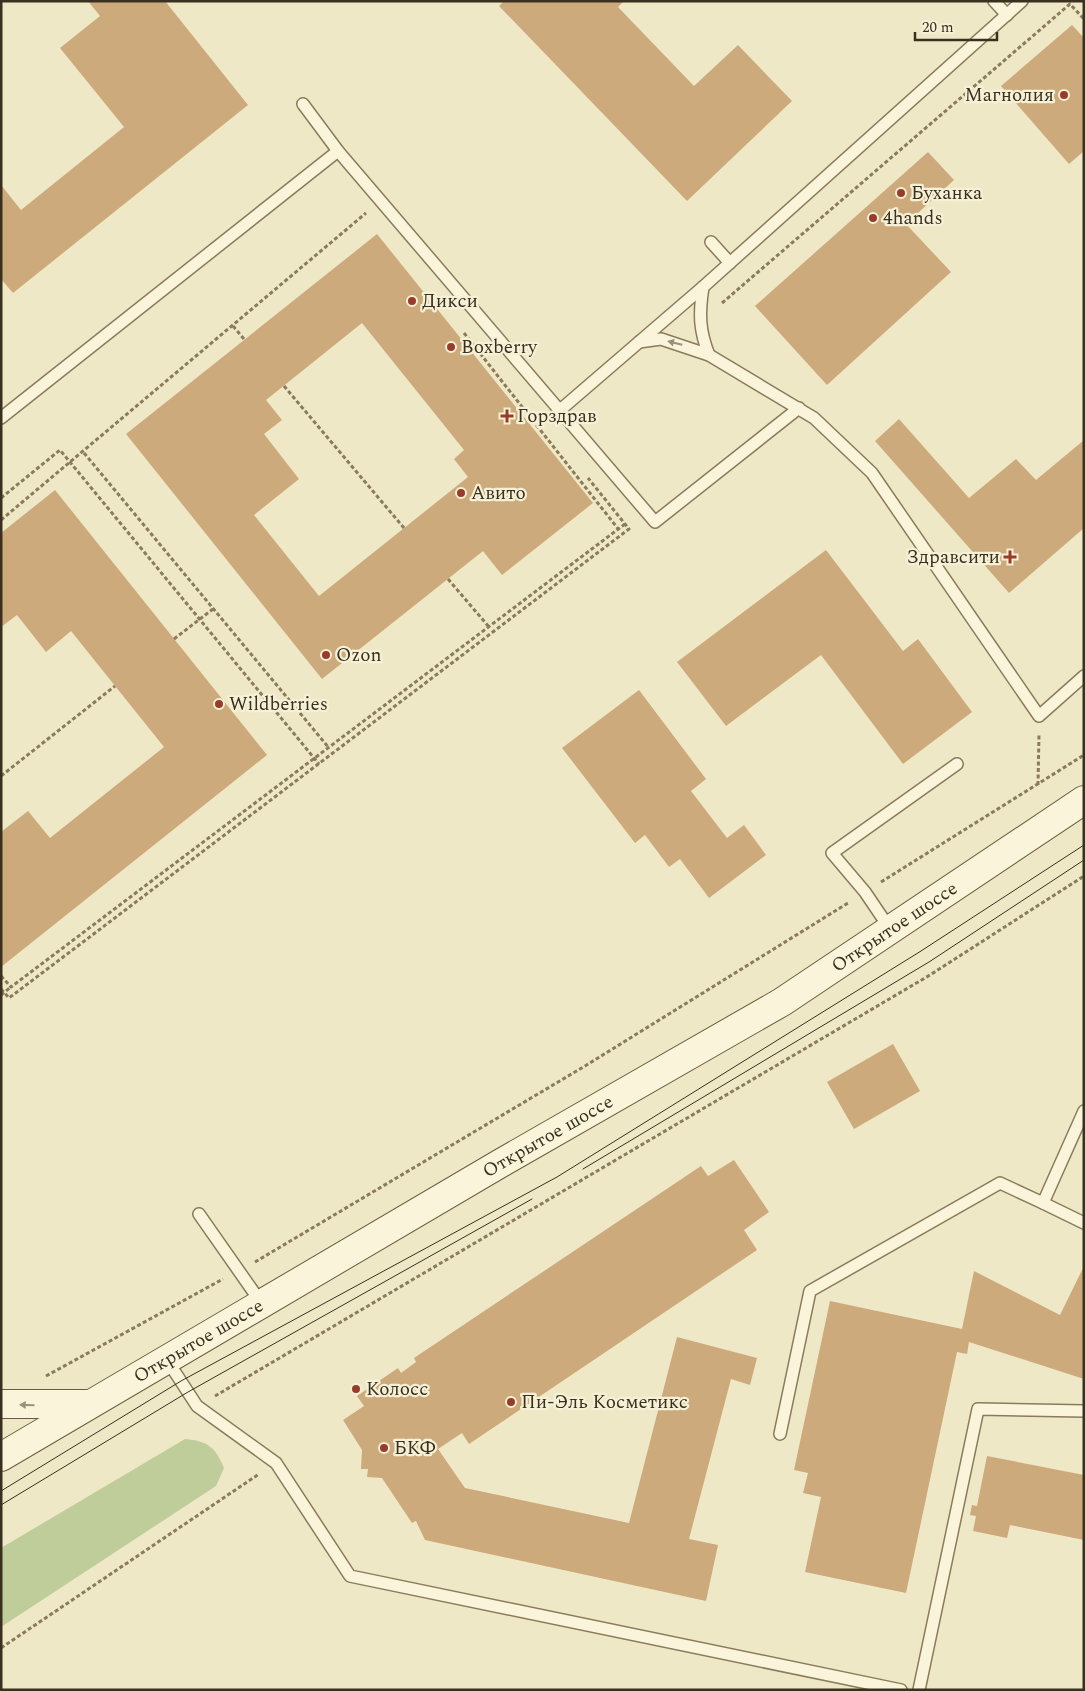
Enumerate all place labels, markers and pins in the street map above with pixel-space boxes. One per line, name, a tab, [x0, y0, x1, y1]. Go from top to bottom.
place label: Магнолия	[965, 81, 1054, 110]
marker: Магнолия	[1058, 89, 1070, 101]
place label: Буханка	[911, 179, 983, 208]
marker: Буханка	[895, 187, 907, 199]
place label: 4hands	[883, 204, 943, 233]
marker: 4hands	[867, 212, 879, 224]
place label: Дикси	[422, 287, 478, 316]
marker: Дикси	[406, 295, 418, 307]
place label: Boxberry	[461, 333, 538, 362]
marker: Boxberry	[445, 341, 457, 353]
place label: Горздрав	[517, 402, 597, 431]
marker: Горздрав	[501, 410, 513, 422]
place label: Авито	[471, 479, 526, 508]
marker: Авито	[455, 487, 467, 499]
place label: Здравсити	[906, 543, 1000, 572]
marker: Здравсити	[1004, 551, 1016, 563]
place label: Ozon	[336, 641, 382, 670]
marker: Ozon	[320, 649, 332, 661]
place label: Wildberries	[229, 690, 328, 719]
marker: Wildberries	[213, 698, 225, 710]
place label: Колосс	[366, 1375, 428, 1404]
marker: Колосс	[350, 1383, 362, 1395]
place label: Пи-Эль Косметикс	[521, 1388, 688, 1417]
marker: Пи-Эль Косметикс	[505, 1396, 517, 1408]
place label: БКФ	[394, 1434, 436, 1463]
marker: БКФ	[378, 1442, 390, 1454]

